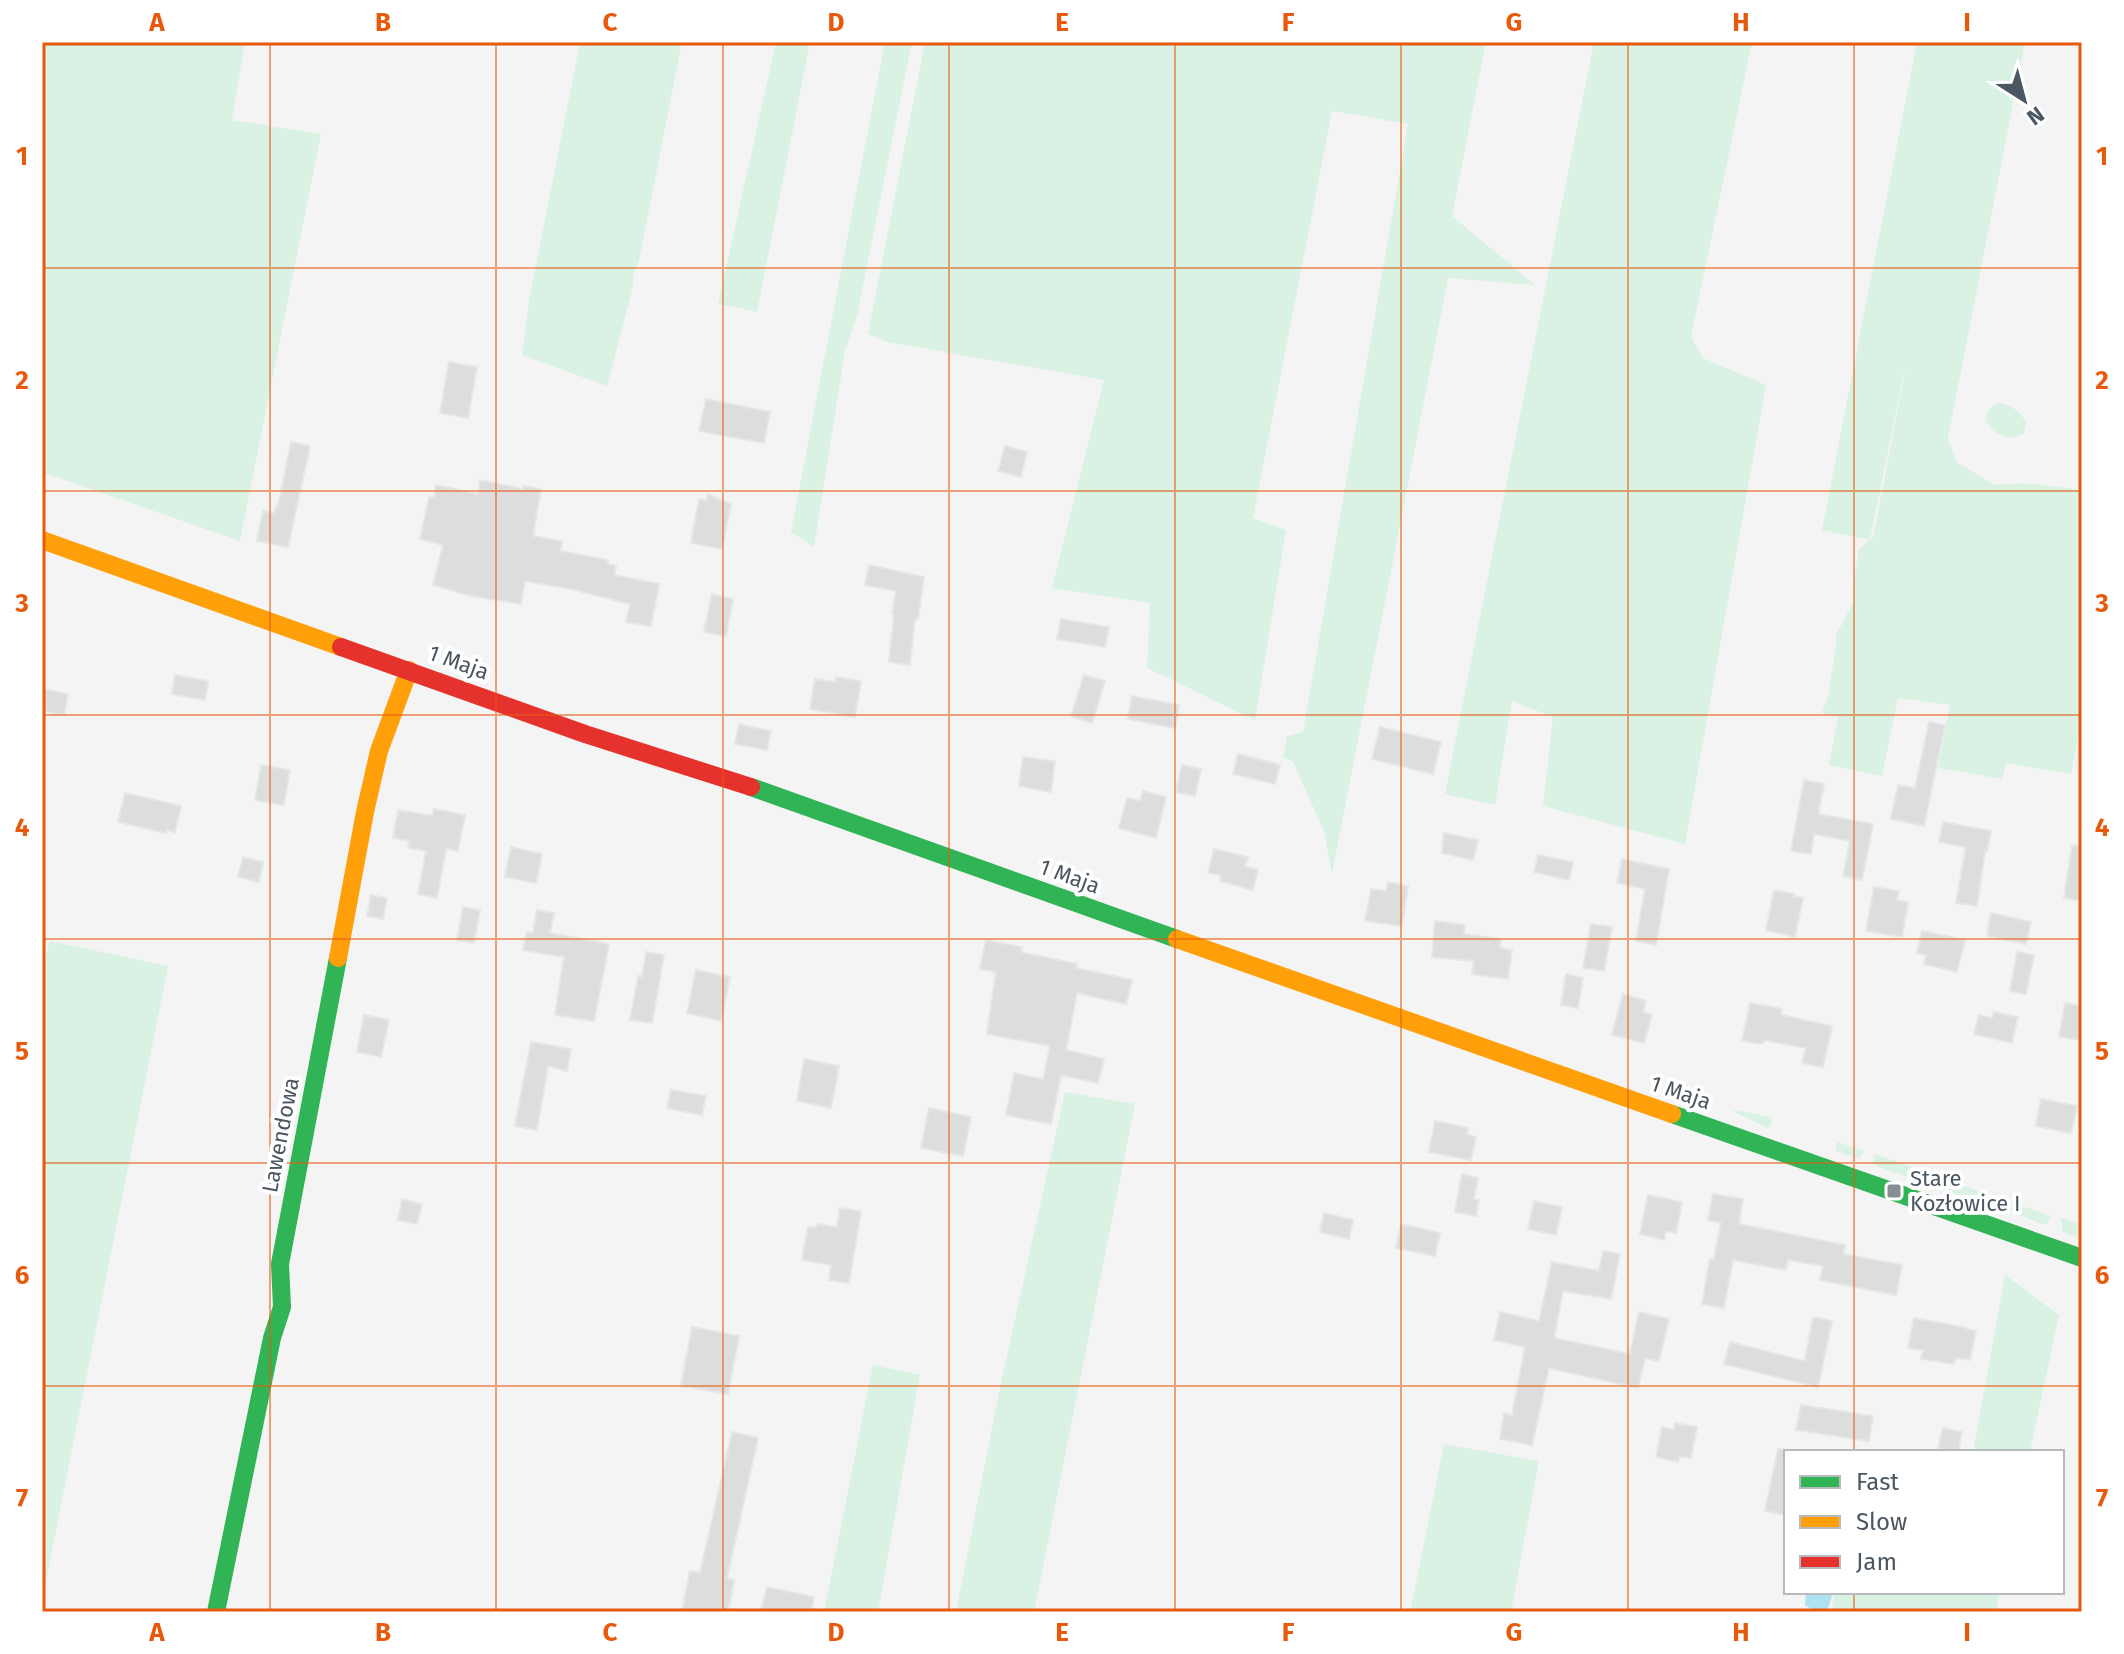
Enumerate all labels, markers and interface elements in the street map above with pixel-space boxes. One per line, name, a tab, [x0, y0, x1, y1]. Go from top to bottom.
text: A	[148, 7, 165, 38]
text: B	[375, 7, 391, 38]
text: C	[603, 7, 618, 38]
text: D	[828, 7, 845, 38]
text: E	[1055, 7, 1069, 38]
text: F	[1282, 7, 1295, 38]
text: G	[1506, 7, 1522, 38]
text: H	[1732, 7, 1750, 38]
text: I	[1963, 7, 1971, 38]
north arrow	[1984, 60, 2064, 140]
text: N	[2022, 101, 2049, 131]
text: 1	[16, 141, 28, 172]
text: 1	[2096, 141, 2108, 172]
text: 2	[15, 365, 29, 396]
text: 2	[2095, 365, 2109, 396]
text: 3	[14, 588, 29, 619]
text: 3	[2094, 588, 2109, 619]
street label: 1 Maja	[425, 639, 493, 686]
text: 4	[15, 812, 30, 843]
text: 4	[2095, 812, 2110, 843]
street label: 1 Maja	[1036, 853, 1104, 900]
text: 5	[15, 1036, 29, 1067]
text: 5	[2095, 1036, 2109, 1067]
street label: 1 Maja	[1647, 1070, 1715, 1115]
street label: Lawendowa	[256, 1075, 305, 1195]
place label: Stare Kozłowice I	[1910, 1165, 2021, 1217]
marker: Stare Kozłowice I	[1885, 1182, 1903, 1200]
text: 6	[15, 1260, 30, 1291]
text: 6	[2095, 1260, 2110, 1291]
legend	[1784, 1450, 2064, 1594]
text: Fast	[1856, 1468, 1899, 1496]
text: 7	[16, 1483, 28, 1514]
text: 7	[2096, 1483, 2108, 1514]
text: Slow	[1856, 1508, 1907, 1536]
text: Jam	[1856, 1548, 1897, 1576]
text: A	[148, 1617, 165, 1648]
text: B	[375, 1617, 391, 1648]
text: C	[603, 1617, 618, 1648]
text: D	[828, 1617, 845, 1648]
text: E	[1055, 1617, 1069, 1648]
text: F	[1282, 1617, 1295, 1648]
text: G	[1506, 1617, 1522, 1648]
text: H	[1732, 1617, 1750, 1648]
text: I	[1963, 1617, 1971, 1648]

